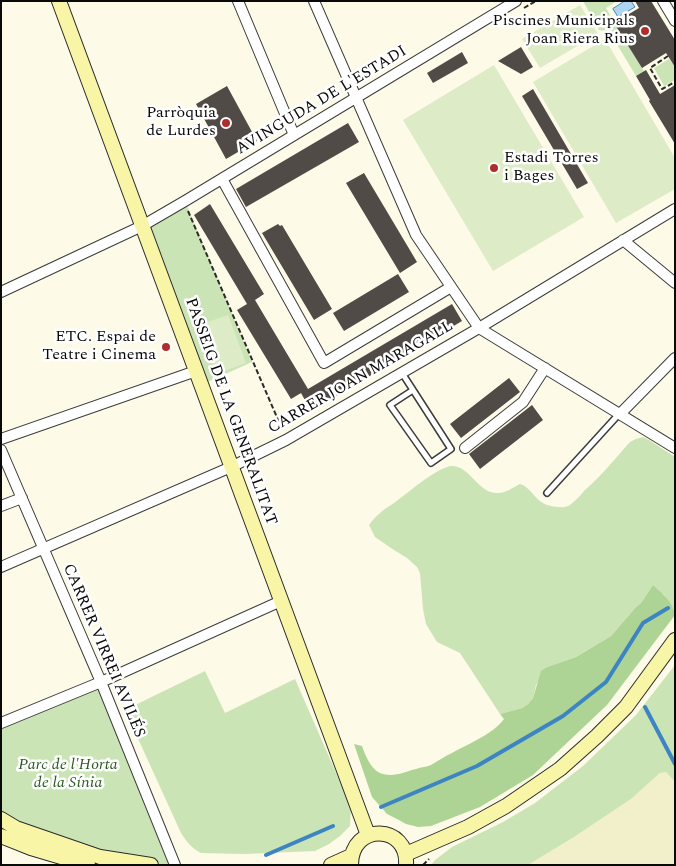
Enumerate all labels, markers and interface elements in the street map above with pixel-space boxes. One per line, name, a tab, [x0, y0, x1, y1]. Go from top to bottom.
place label: Piscines Municipals Joan Riera Rius	[492, 12, 635, 50]
marker: Piscines Municipals Joan Riera Rius	[639, 25, 651, 37]
street label: AVINGUDA DE L'ESTADI	[233, 42, 411, 160]
place label: Parròquia de Lurdes	[146, 104, 216, 142]
marker: Parròquia de Lurdes	[220, 117, 232, 129]
place label: Estadi Torres i Bages	[504, 149, 599, 187]
marker: Estadi Torres i Bages	[488, 162, 500, 174]
street label: PASSEIG DE LA GENERALITAT	[180, 296, 280, 528]
street label: CARRER JOAN MARAGALL	[265, 317, 457, 439]
place label: ETC. Espai de Teatre i Cinema	[42, 328, 156, 366]
marker: ETC. Espai de Teatre i Cinema	[160, 341, 172, 353]
street label: CARRER VIRREI AVILÉS	[58, 561, 148, 741]
park label: Parc de l'Horta de la Sínia	[18, 756, 118, 794]

